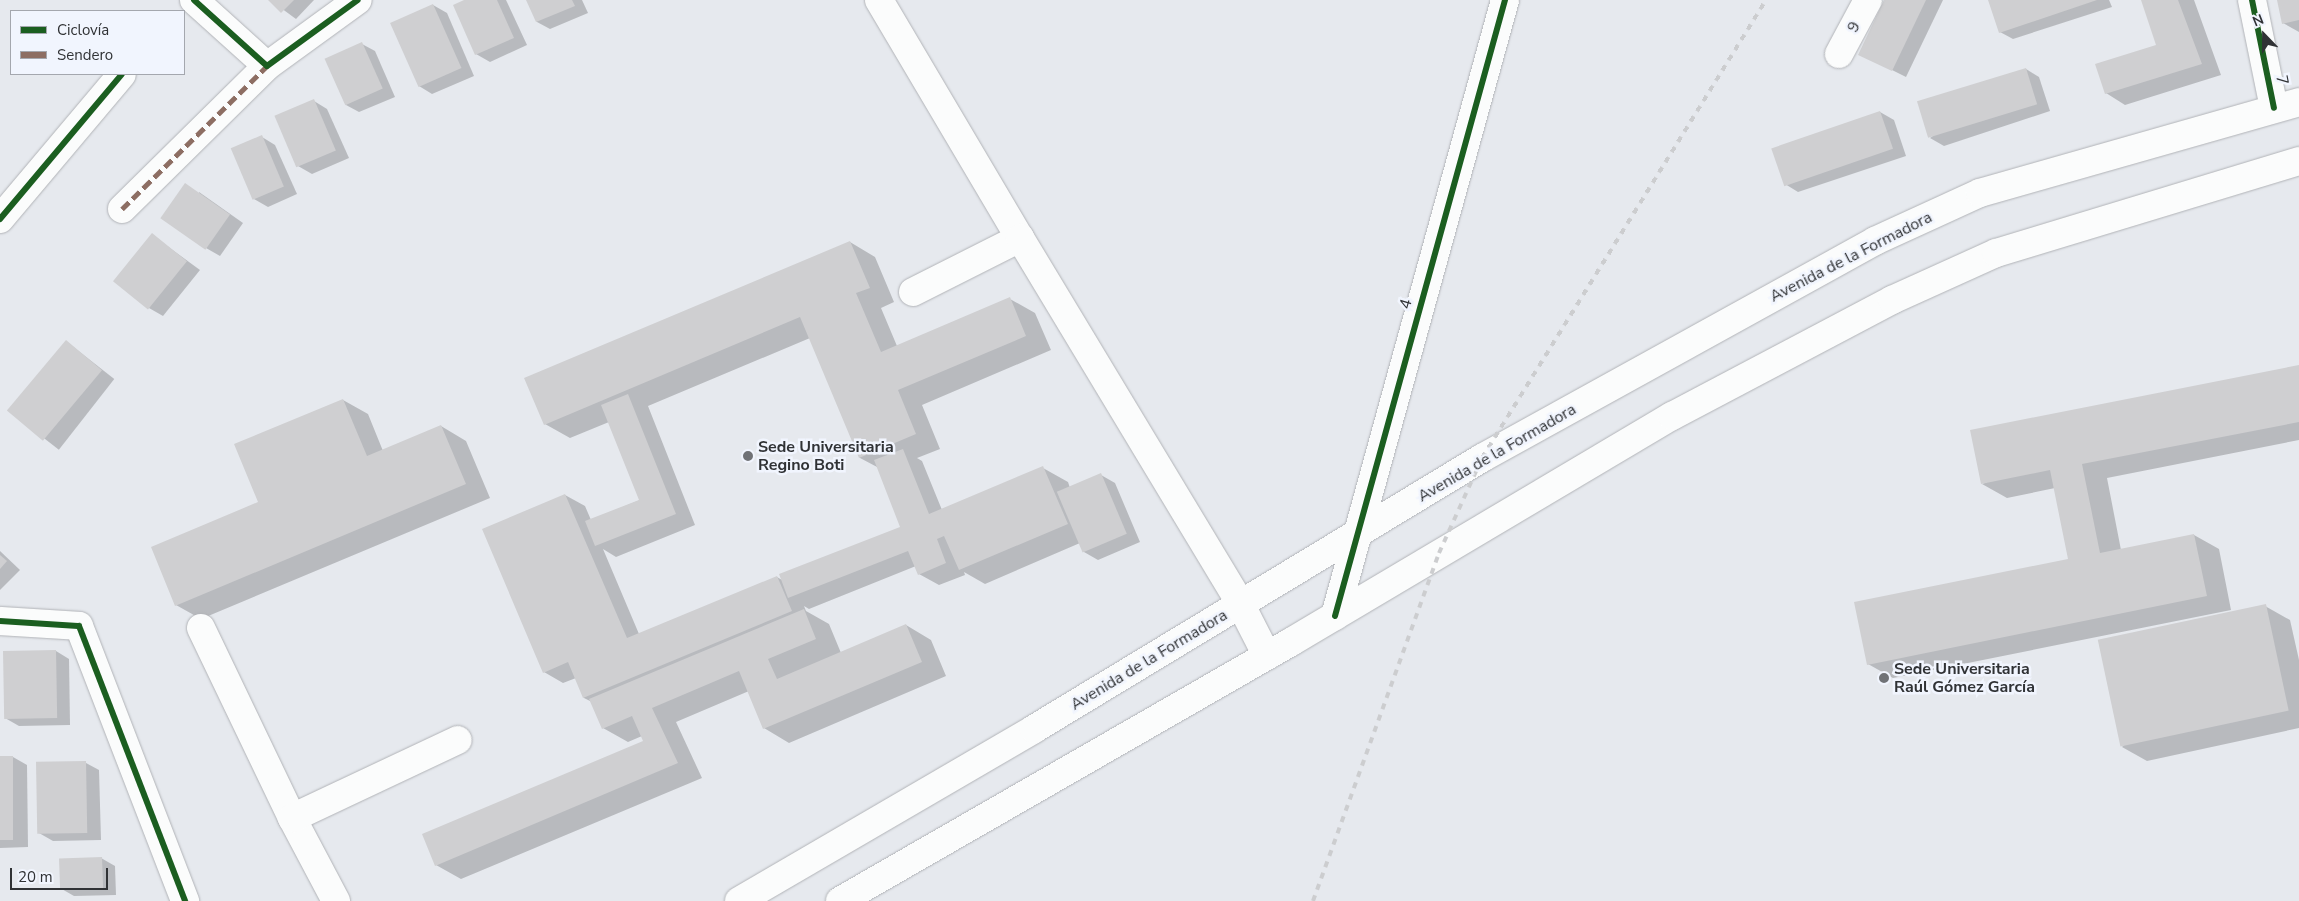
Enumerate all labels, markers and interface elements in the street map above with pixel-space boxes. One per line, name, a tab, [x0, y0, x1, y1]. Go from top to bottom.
legend	[10, 10, 185, 75]
north arrow	[2239, 10, 2289, 60]
text: N	[2250, 10, 2267, 31]
street label: 9	[1843, 18, 1865, 36]
text: Ciclovía	[57, 20, 109, 40]
text: Sendero	[57, 45, 113, 65]
street label: 7	[2272, 73, 2292, 87]
street label: Avenida de la Formadora	[1767, 208, 1935, 306]
street label: 4	[1395, 297, 1417, 311]
street label: Avenida de la Formadora	[1414, 400, 1580, 506]
place label: Sede Universitaria Regino Boti	[758, 437, 894, 475]
marker: Sede Universitaria Regino Boti	[742, 450, 754, 462]
street label: Avenida de la Formadora	[1067, 606, 1231, 714]
place label: Sede Universitaria Raúl Gómez García	[1894, 659, 2035, 697]
marker: Sede Universitaria Raúl Gómez García	[1878, 672, 1890, 684]
scale bar	[12, 858, 110, 890]
text: 20 m	[18, 867, 53, 887]

